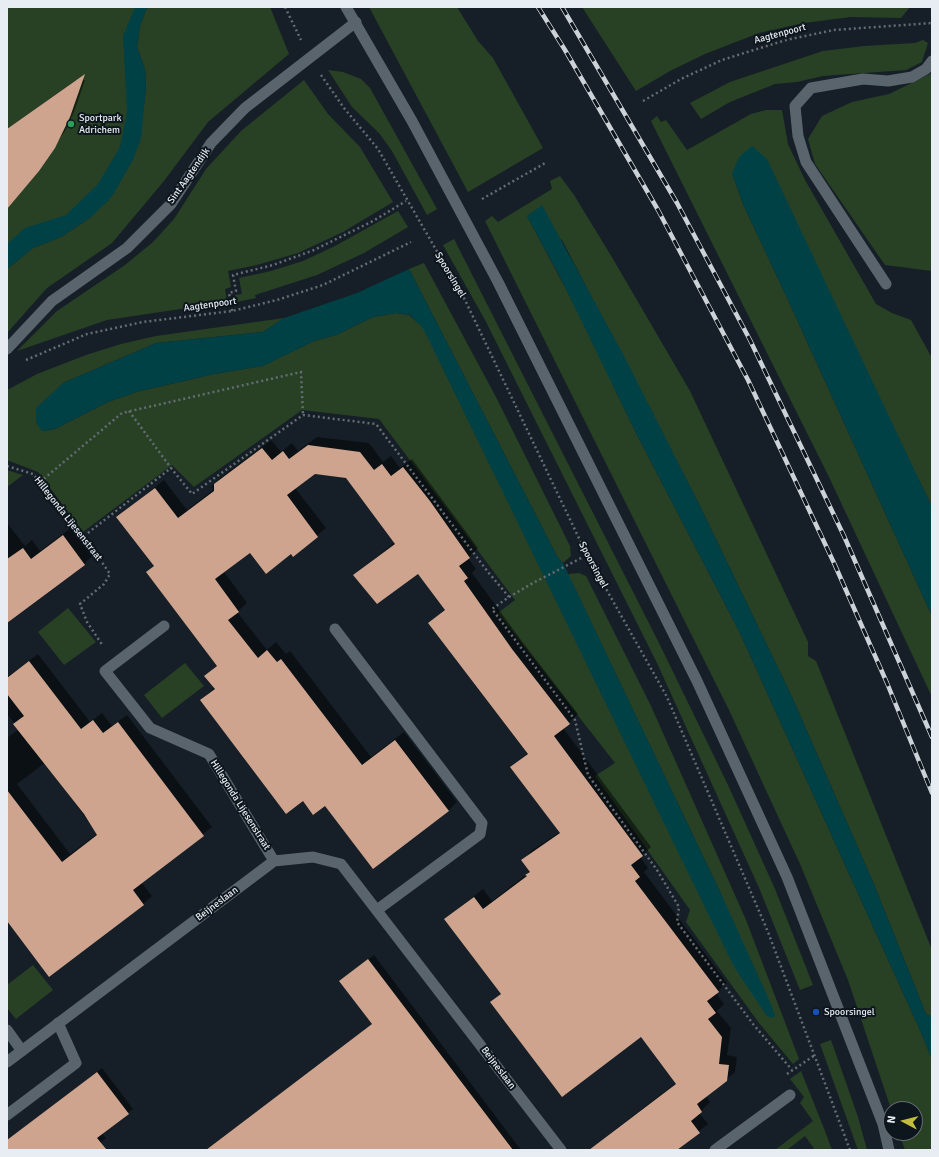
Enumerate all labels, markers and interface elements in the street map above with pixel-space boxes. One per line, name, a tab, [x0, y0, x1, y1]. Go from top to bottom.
street label: Aagtenpoort	[753, 21, 807, 47]
place label: Sportpark Adrichem	[79, 112, 122, 136]
marker: Sportpark Adrichem	[66, 119, 76, 129]
street label: Sint Aagtendijk	[165, 146, 213, 206]
street label: Spoorsingel	[432, 250, 468, 300]
street label: Aagtenpoort	[183, 295, 237, 315]
street label: Hillegonda Lijesenstraat	[31, 474, 105, 564]
street label: Spoorsingel	[576, 540, 610, 590]
street label: Hillegonda Lijesenstraat	[207, 758, 273, 852]
street label: Beijneslaan	[193, 884, 241, 924]
place label: Spoorsingel	[824, 1006, 875, 1018]
marker: Spoorsingel	[811, 1007, 821, 1017]
street label: Beijneslaan	[478, 1044, 518, 1092]
north arrow	[883, 1101, 923, 1141]
text: N	[885, 1115, 899, 1124]

